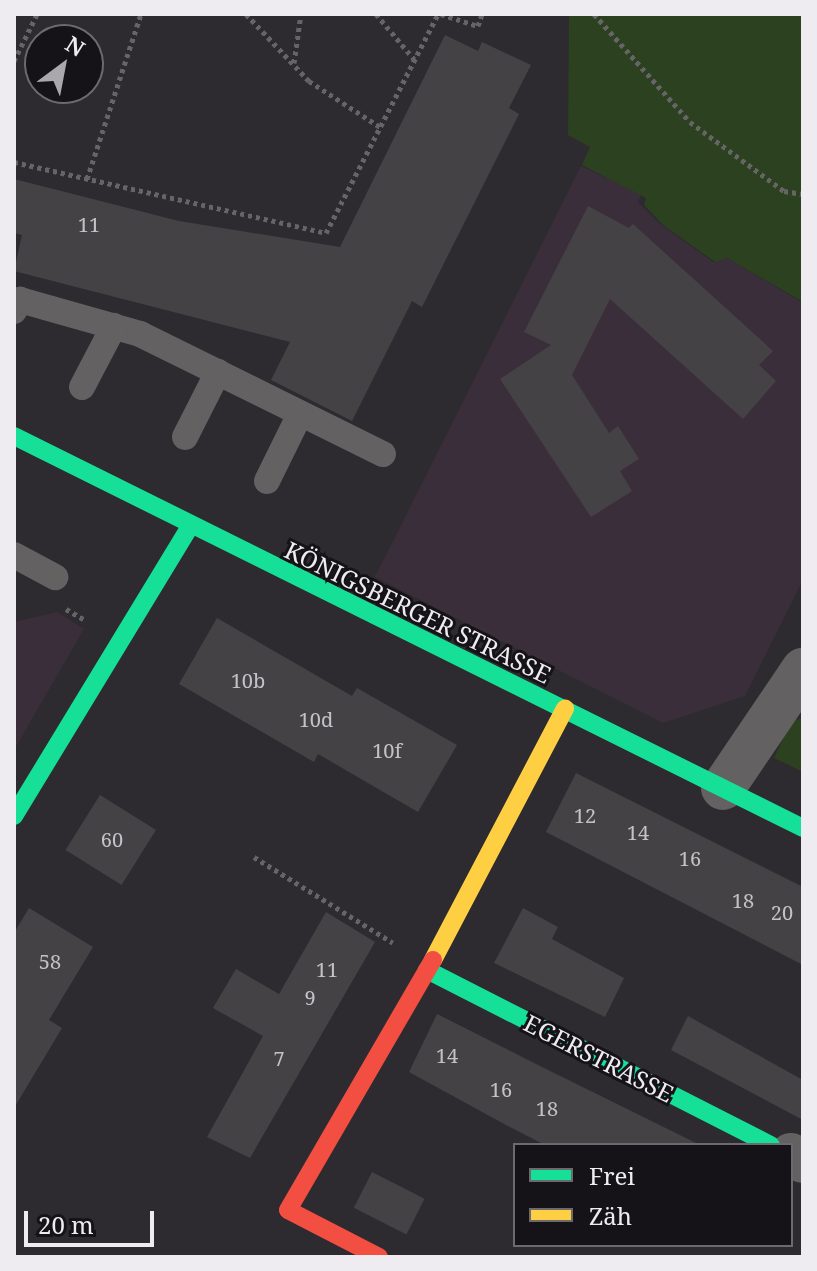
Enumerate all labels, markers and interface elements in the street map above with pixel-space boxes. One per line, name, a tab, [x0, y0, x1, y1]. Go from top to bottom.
north arrow	[24, 24, 104, 104]
text: N	[60, 28, 91, 63]
house number: 11	[78, 212, 100, 236]
street label: KÖNIGSBERGER STRASSE	[280, 535, 556, 689]
house number: 10b	[231, 668, 265, 692]
house number: 10d	[299, 707, 333, 731]
house number: 10f	[372, 738, 402, 762]
house number: 12	[574, 803, 596, 827]
house number: 14	[627, 820, 649, 844]
house number: 60	[101, 827, 123, 851]
house number: 16	[679, 846, 701, 870]
house number: 18	[732, 888, 754, 912]
house number: 20	[771, 900, 793, 924]
house number: 58	[39, 949, 61, 973]
house number: 11	[316, 957, 338, 981]
house number: 9	[304, 985, 316, 1009]
street label: EGERSTRASSE	[519, 1008, 679, 1108]
house number: 14	[436, 1043, 458, 1067]
house number: 7	[273, 1046, 285, 1070]
house number: 16	[490, 1077, 512, 1101]
house number: 18	[536, 1096, 558, 1120]
legend	[513, 1143, 793, 1247]
text: Frei	[589, 1159, 635, 1192]
scale bar	[28, 1195, 158, 1245]
text: Zäh	[589, 1199, 632, 1232]
text: 20 m	[38, 1208, 94, 1241]

